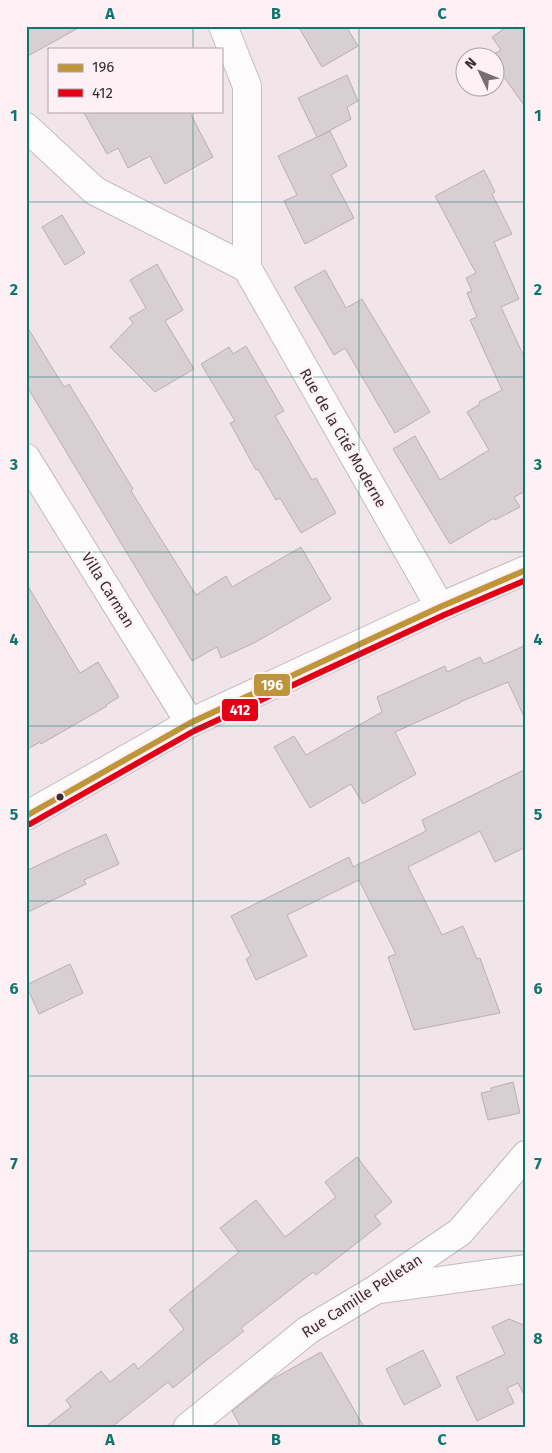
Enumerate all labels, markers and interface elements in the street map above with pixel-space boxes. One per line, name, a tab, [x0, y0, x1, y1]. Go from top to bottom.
text: A	[104, 4, 115, 23]
text: B	[271, 4, 281, 23]
text: C	[437, 4, 447, 23]
legend	[48, 48, 222, 112]
north arrow	[454, 48, 504, 98]
text: N	[461, 54, 480, 73]
text: 196	[92, 58, 114, 76]
text: 412	[92, 84, 113, 102]
text: 1	[10, 106, 18, 125]
text: 1	[534, 106, 542, 125]
text: 2	[10, 280, 18, 299]
text: 2	[534, 280, 542, 299]
street label: Rue de la Cité Moderne	[296, 365, 390, 511]
text: 3	[9, 455, 18, 474]
text: 3	[533, 455, 542, 474]
street label: Villa Carman	[78, 549, 138, 631]
text: 4	[9, 630, 19, 649]
text: 4	[533, 630, 543, 649]
line badge: 196	[253, 673, 291, 697]
text: 196	[261, 677, 283, 694]
line badge: 412	[221, 698, 259, 722]
text: 412	[230, 702, 250, 719]
unlabelled marker	[55, 792, 65, 802]
text: 5	[10, 805, 19, 824]
text: 5	[534, 805, 543, 824]
text: 6	[9, 979, 19, 998]
text: 6	[533, 979, 543, 998]
text: 7	[10, 1154, 18, 1173]
text: 7	[534, 1154, 542, 1173]
street label: Rue Camille Pelletan	[298, 1250, 426, 1342]
text: 8	[9, 1329, 19, 1348]
text: 8	[533, 1329, 543, 1348]
text: A	[104, 1430, 115, 1449]
text: B	[271, 1430, 281, 1449]
text: C	[437, 1430, 447, 1449]

